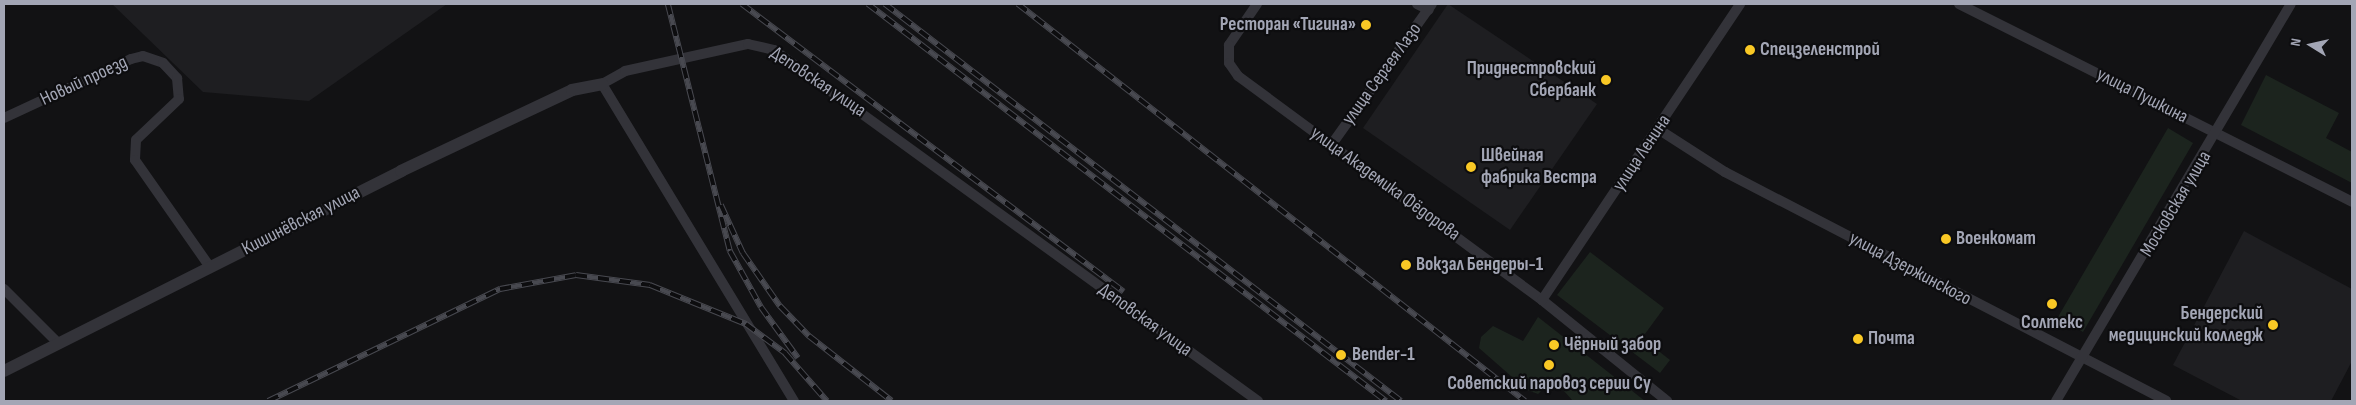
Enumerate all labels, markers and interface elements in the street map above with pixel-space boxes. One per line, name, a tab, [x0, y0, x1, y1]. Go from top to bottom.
place label: Ресторан «Тигина»	[1220, 14, 1356, 36]
street label: улица Сергея Лазо	[1337, 19, 1427, 129]
marker: Ресторан «Тигина»	[1360, 19, 1372, 31]
north arrow	[2286, 20, 2336, 70]
text: N	[2287, 37, 2305, 47]
place label: Спецзеленстрой	[1760, 39, 1880, 61]
street label: Деповская улица	[766, 42, 870, 122]
marker: Спецзеленстрой	[1744, 44, 1756, 56]
street label: Новый проезд	[37, 51, 131, 111]
place label: Приднестровский Сбербанк	[1467, 58, 1596, 102]
street label: улица Пушкина	[2093, 63, 2191, 129]
marker: Приднестровский Сбербанк	[1600, 74, 1612, 86]
street label: улица Ленина	[1608, 110, 1676, 196]
street label: улица Академика Фёдорова	[1306, 122, 1464, 246]
place label: Швейная фабрика Вестра	[1481, 145, 1597, 189]
street label: Московская улица	[2136, 147, 2216, 261]
marker: Швейная фабрика Вестра	[1465, 161, 1477, 173]
street label: Кишинёвская улица	[238, 181, 364, 261]
street label: улица Дзержинского	[1845, 227, 1975, 311]
place label: Военкомат	[1956, 228, 2036, 250]
marker: Военкомат	[1940, 233, 1952, 245]
place label: Вокзал Бендеры-1	[1416, 254, 1543, 276]
marker: Вокзал Бендеры-1	[1400, 259, 1412, 271]
street label: Деповская улица	[1094, 278, 1196, 362]
marker: Солтекс	[2046, 298, 2058, 310]
place label: Бендерский медицинский колледж	[2109, 303, 2263, 347]
place label: Солтекс	[2021, 312, 2083, 334]
marker: Бендерский медицинский колледж	[2267, 319, 2279, 331]
place label: Почта	[1868, 328, 1915, 350]
marker: Почта	[1852, 333, 1864, 345]
place label: Чёрный забор	[1564, 334, 1661, 356]
marker: Чёрный забор	[1548, 339, 1560, 351]
place label: Bender-1	[1352, 344, 1415, 366]
marker: Bender-1	[1334, 348, 1348, 362]
marker: Советский паровоз серии Су	[1543, 359, 1555, 371]
place label: Советский паровоз серии Су	[1447, 373, 1651, 395]

